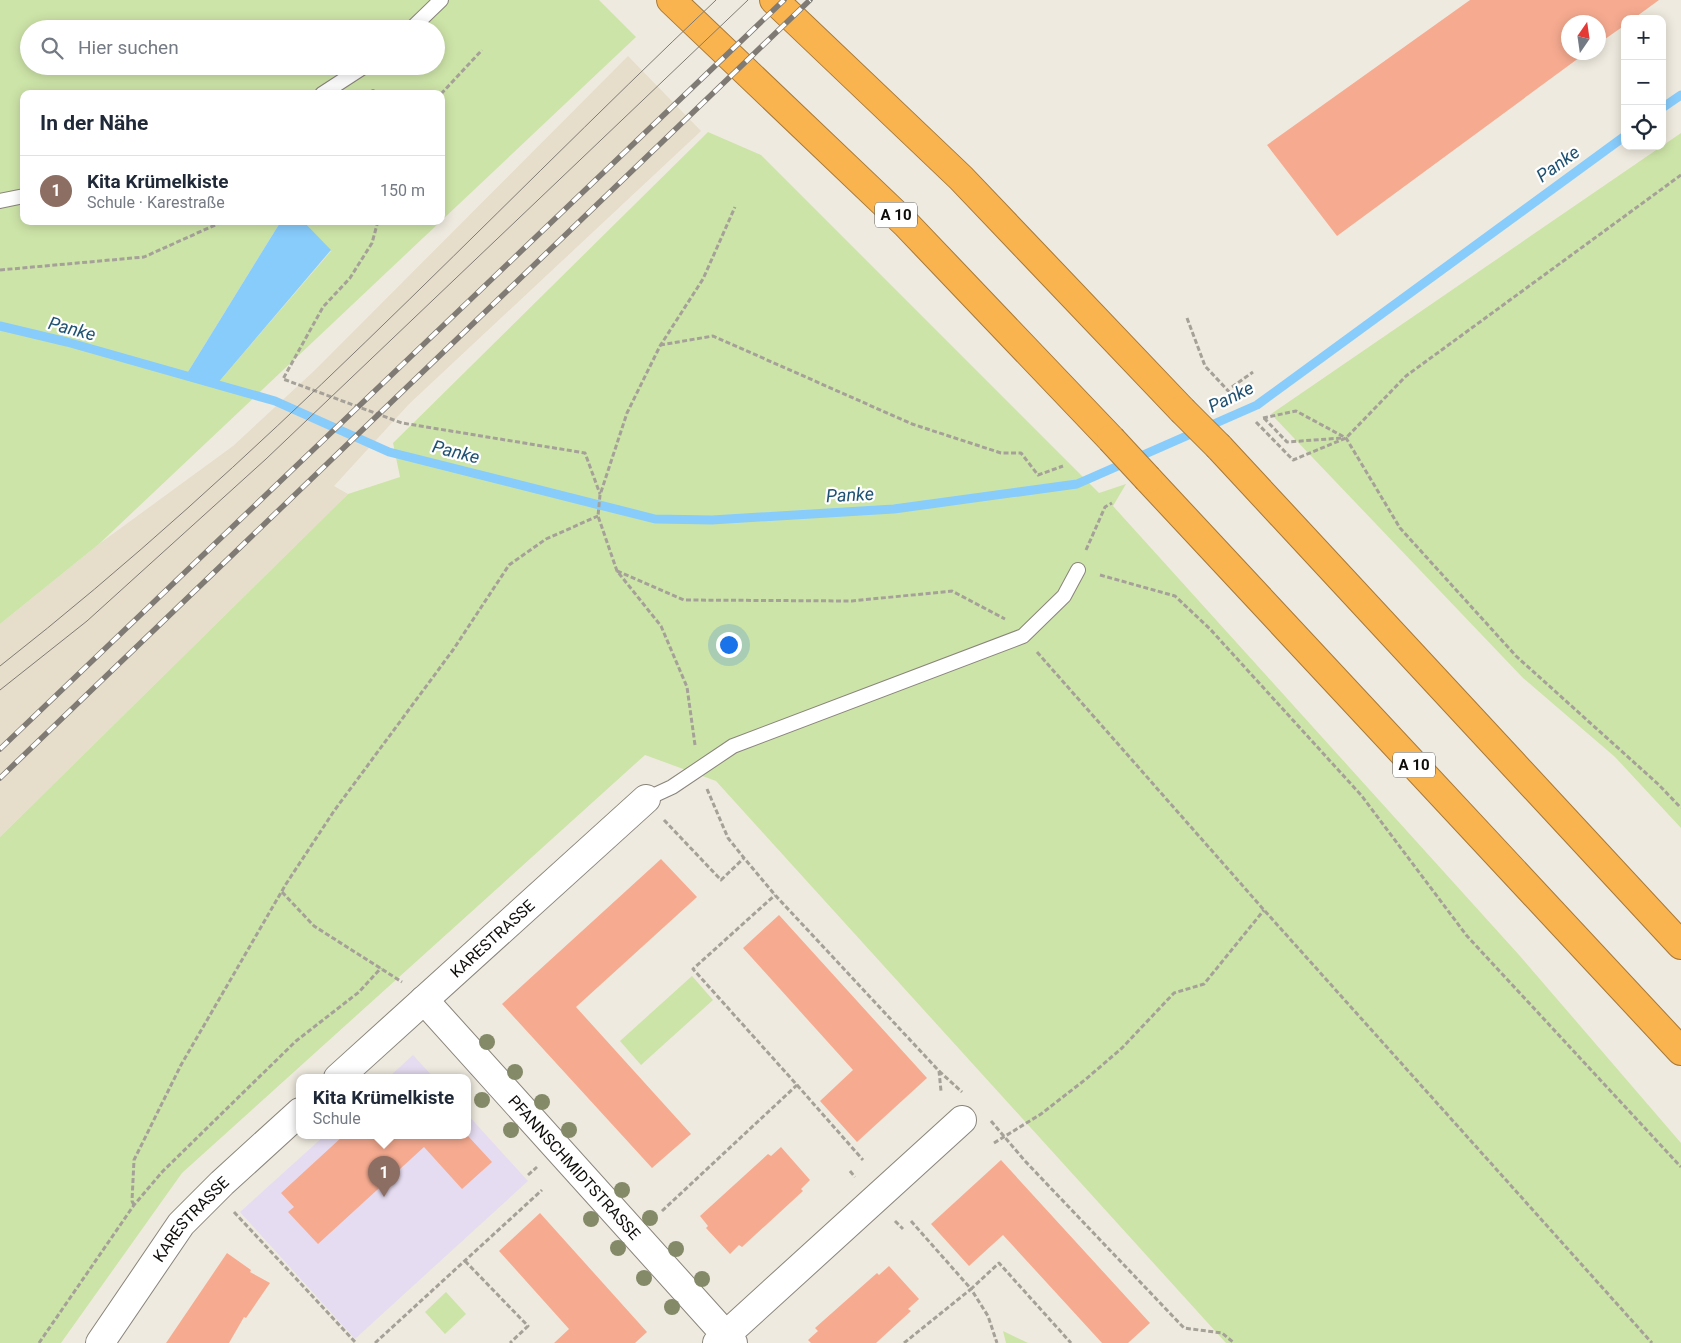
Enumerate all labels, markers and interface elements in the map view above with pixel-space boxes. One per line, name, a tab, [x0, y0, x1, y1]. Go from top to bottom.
north arrow	[1561, 15, 1606, 60]
map controls	[1621, 15, 1666, 150]
button: +	[1621, 15, 1666, 60]
search box	[20, 20, 445, 75]
icon: search	[38, 34, 66, 62]
text: Hier suchen	[78, 36, 179, 59]
button: −	[1621, 60, 1666, 105]
button: locate	[1621, 105, 1666, 150]
text: In der Nähe	[40, 111, 148, 135]
water label: Panke	[1532, 141, 1583, 186]
text: Kita Krümelkiste	[87, 170, 228, 193]
text: 1	[51, 181, 61, 200]
text: 150 m	[380, 181, 425, 200]
text: Schule · Karestraße	[87, 193, 225, 212]
road number: A 10	[875, 202, 917, 228]
water label: Panke	[46, 312, 98, 345]
water label: Panke	[1205, 377, 1257, 417]
water label: Panke	[430, 436, 482, 468]
water label: Panke	[825, 483, 874, 506]
your location	[716, 632, 742, 658]
road number: A 10	[1393, 752, 1435, 778]
street label: KARESTRASSE	[447, 896, 538, 982]
popup	[296, 1074, 471, 1139]
text: Kita Krümelkiste	[313, 1086, 454, 1109]
street label: PFANNSCHMIDTSTRASSE	[504, 1091, 644, 1244]
text: Schule	[313, 1109, 361, 1128]
pin: 1	[368, 1156, 400, 1197]
street label: KARESTRASSE	[149, 1173, 233, 1265]

